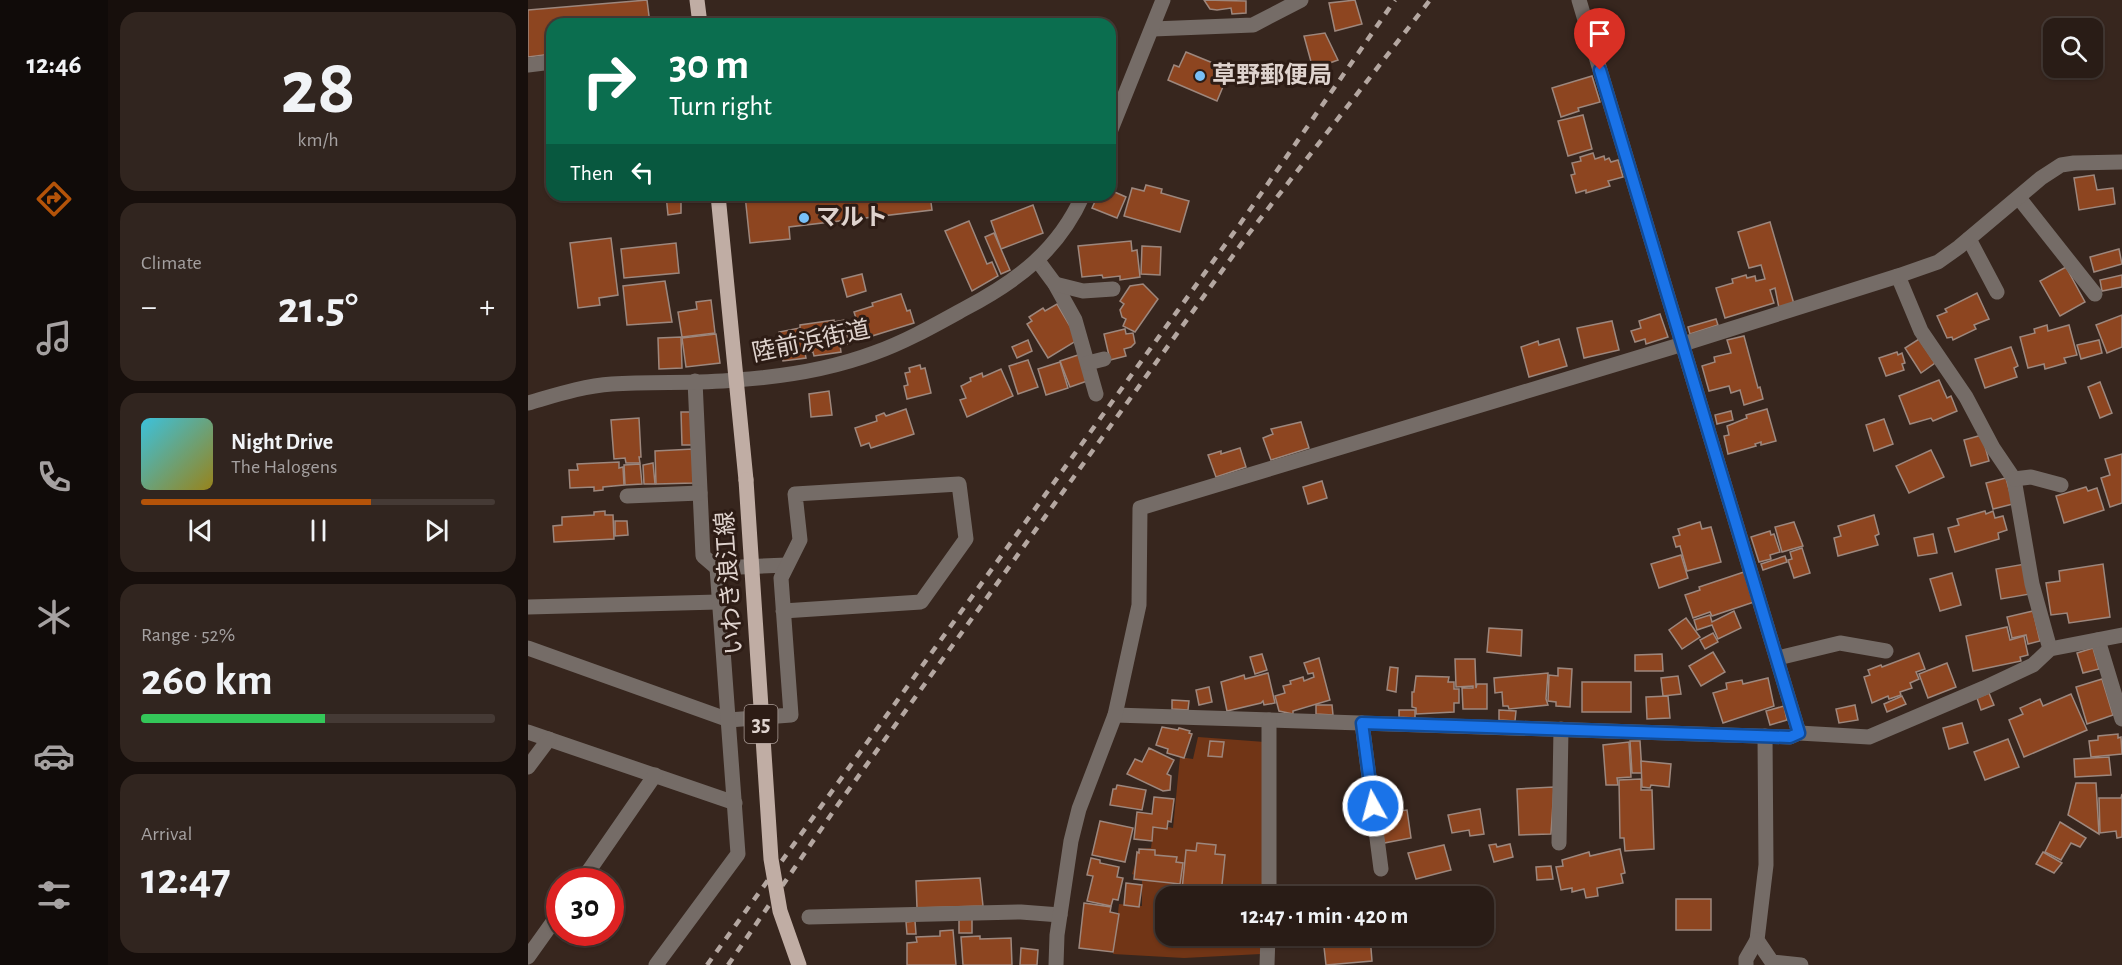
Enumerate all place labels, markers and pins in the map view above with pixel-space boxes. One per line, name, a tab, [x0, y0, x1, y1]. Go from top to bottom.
pin	[1574, 8, 1625, 70]
place label: 草野郵便局	[1212, 62, 1332, 88]
marker: 草野郵便局	[1193, 69, 1207, 83]
place label: マルト	[816, 206, 888, 230]
marker: マルト	[797, 211, 811, 225]

